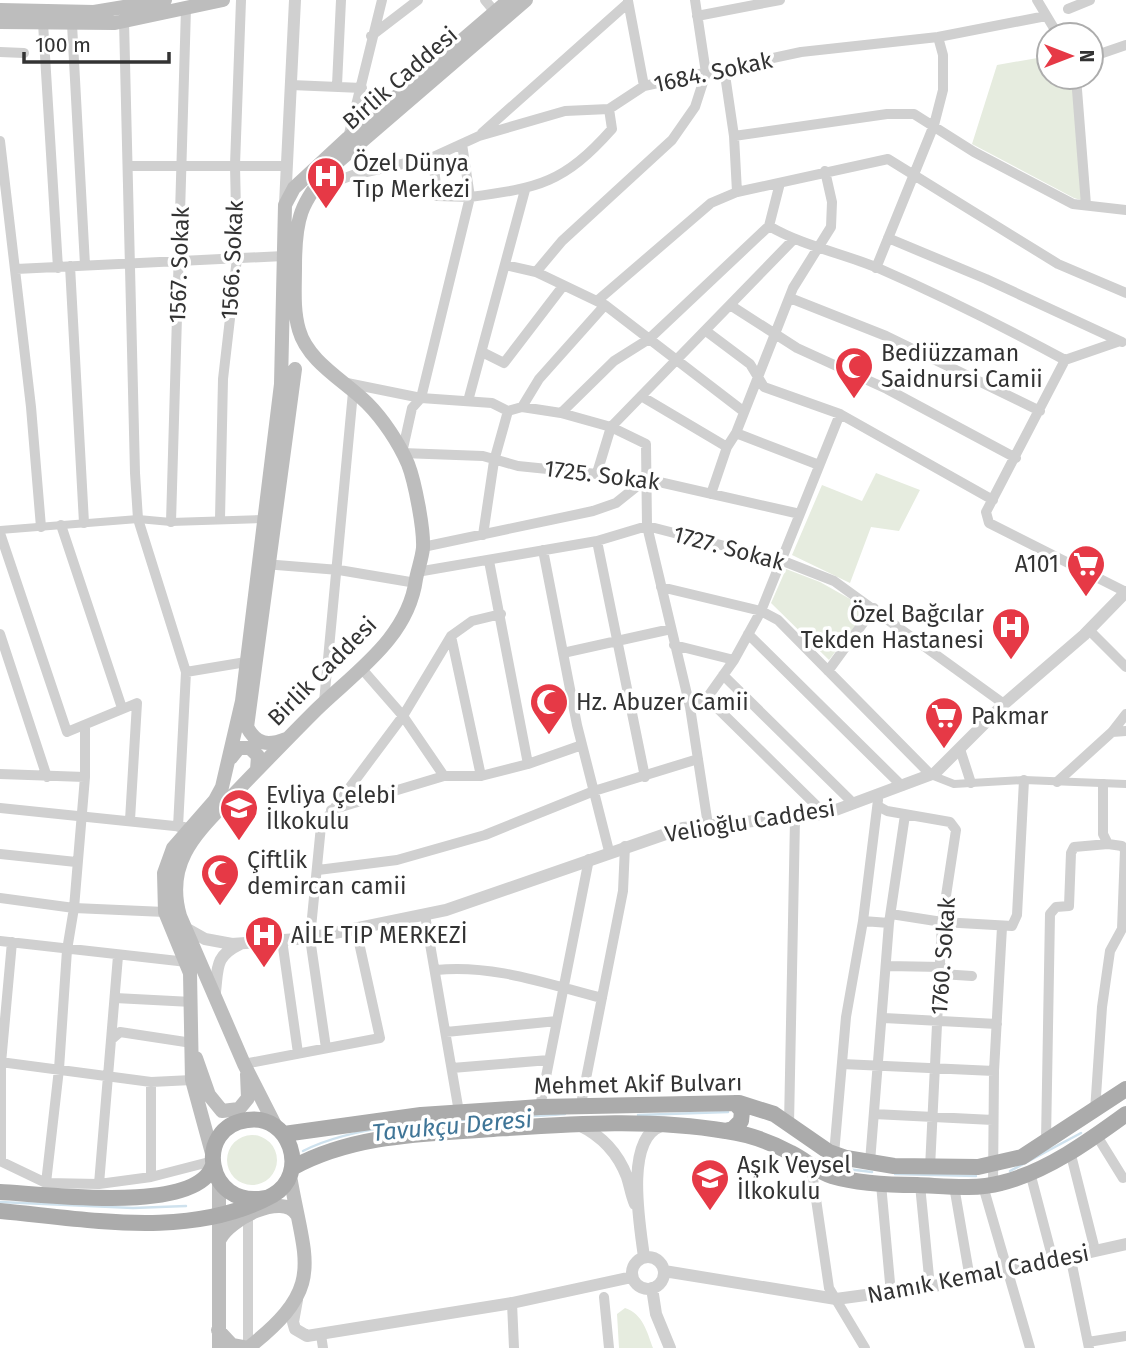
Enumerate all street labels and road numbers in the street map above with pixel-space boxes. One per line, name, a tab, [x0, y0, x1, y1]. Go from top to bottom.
street label: Birlik Caddesi	[337, 21, 463, 135]
street label: 1684. Sokak	[651, 46, 775, 98]
street label: 1566. Sokak	[215, 199, 249, 320]
street label: 1567. Sokak	[163, 206, 195, 324]
street label: 1725. Sokak	[543, 454, 662, 496]
street label: 1727. Sokak	[670, 520, 788, 576]
street label: Birlik Caddesi	[262, 611, 382, 731]
street label: Velioğlu Caddesi	[663, 794, 837, 848]
street label: 1760. Sokak	[925, 896, 961, 1016]
street label: Mehmet Akif Bulvarı	[534, 1068, 742, 1100]
street label: Namık Kemal Caddesi	[865, 1239, 1091, 1309]

